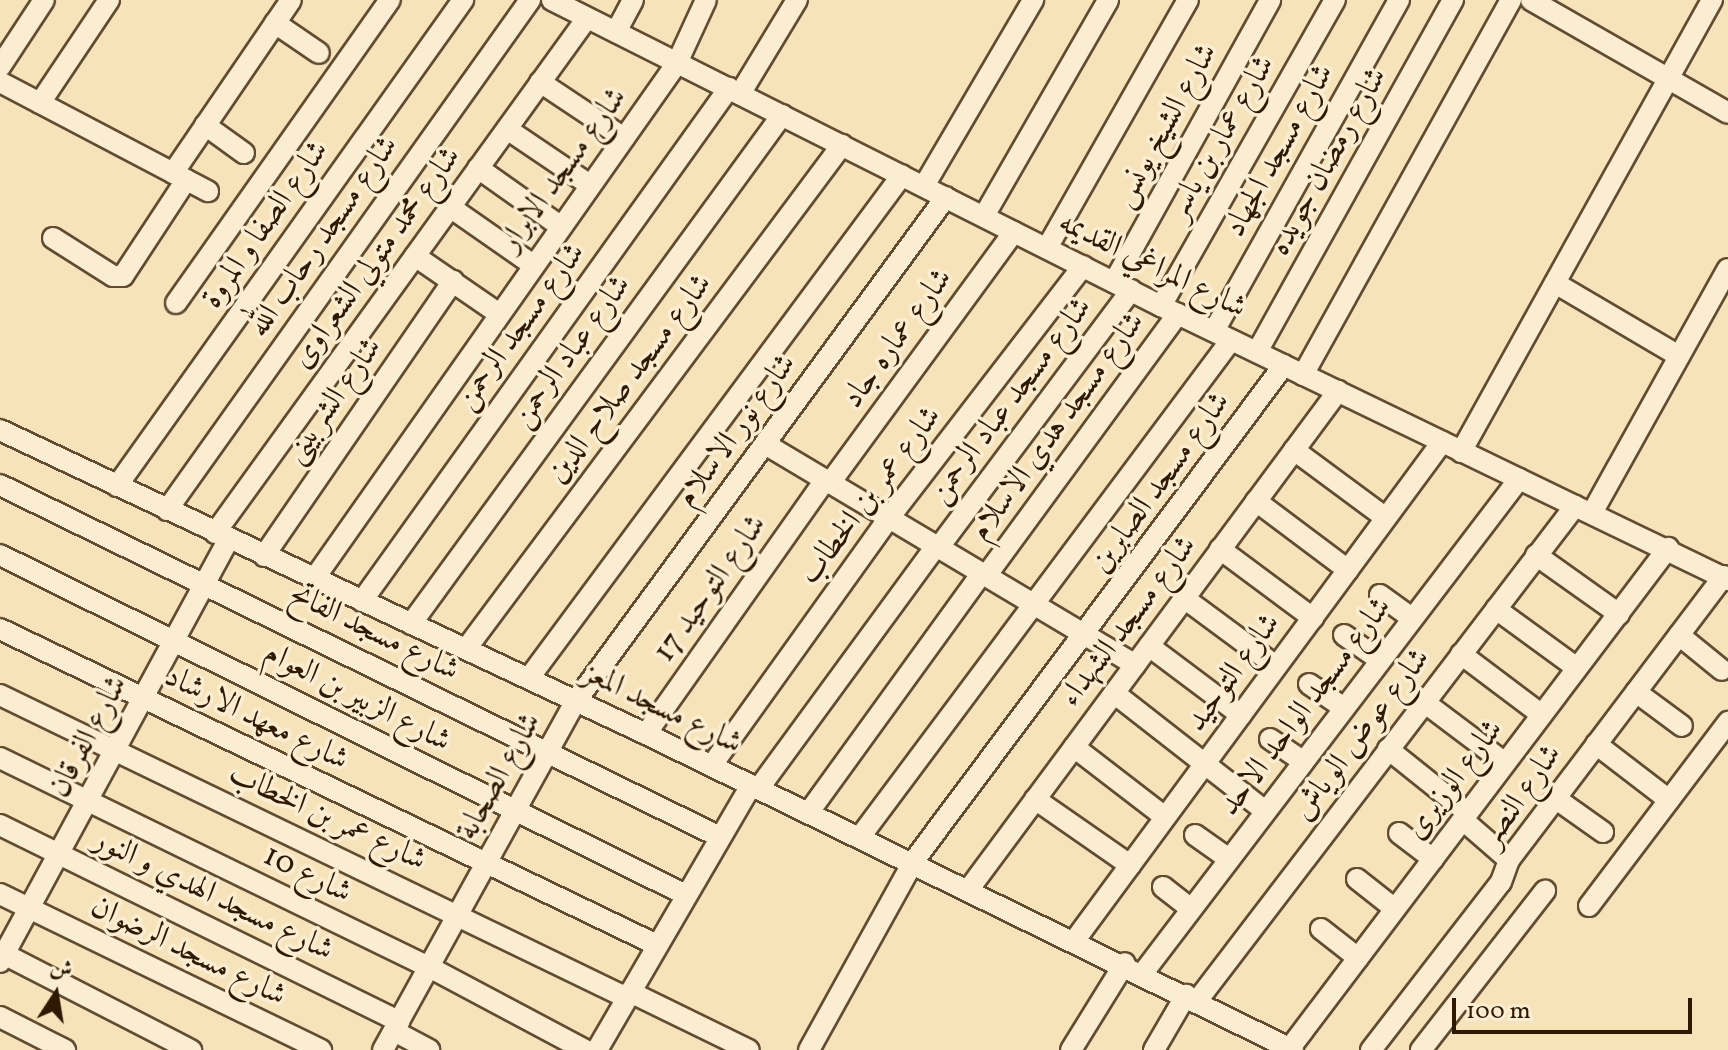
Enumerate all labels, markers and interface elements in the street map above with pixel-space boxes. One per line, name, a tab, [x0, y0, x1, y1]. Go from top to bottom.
street label: شارع الشيخ يونس	[1105, 37, 1227, 215]
street label: شارع عمار بن ياسر	[1160, 49, 1284, 227]
street label: شارع مسجد الجهاد	[1217, 58, 1343, 244]
street label: شارع رمضان جويده	[1261, 61, 1397, 263]
street label: شارع مسجد الابرار	[492, 80, 636, 260]
street label: شارع مسجد رحاب الله	[240, 129, 408, 345]
street label: شارع الصفا و المروة	[194, 134, 338, 316]
street label: شارع محمد متولي الشعراوى	[284, 139, 470, 377]
street label: شارع المراغي القديمه	[1052, 204, 1252, 328]
street label: شارع مسجد الرحمن	[447, 236, 595, 418]
street label: شارع عماره جاد	[834, 261, 962, 417]
street label: شارع مسجد صلاح الدين	[539, 266, 721, 492]
street label: شارع عباد الرحمن	[504, 268, 640, 436]
street label: شارع مسجد عباد الرحمن	[921, 290, 1101, 512]
street label: شارع مسجد هدي الاسلام	[962, 305, 1154, 549]
street label: شارع الشربينى	[277, 330, 391, 472]
street label: شارع نور الاسلام	[668, 347, 806, 515]
street label: شارع مسجد الصابرين	[1082, 385, 1240, 581]
street label: شارع عمر بن الخطاب	[791, 399, 951, 593]
street label: شارع التوحيد 17	[646, 508, 776, 670]
street label: شارع مسجد الشهداء	[1052, 529, 1206, 715]
street label: شارع مسجد الفاتح	[283, 575, 465, 691]
street label: شارع مسجد الواحد الاحد	[1211, 590, 1401, 824]
street label: شارع التوحيد	[1178, 606, 1290, 740]
street label: شارع الزبير بن العوام	[257, 634, 457, 762]
street label: شارع عوض الوياش	[1285, 641, 1439, 829]
street label: شارع مسجد المعز	[576, 654, 748, 764]
street label: شارع معهد الارشاد	[158, 658, 354, 780]
street label: شارع الفرقان	[41, 669, 137, 805]
street label: شارع الصحابة	[449, 706, 551, 848]
street label: شارع الوزيرى	[1397, 712, 1513, 848]
street label: شارع النصر	[1473, 737, 1571, 855]
street label: شارع عمر بن الخطاب	[222, 755, 432, 881]
street label: شارع مسجد الهدي و النور	[87, 821, 339, 971]
street label: شارع 10	[257, 837, 357, 913]
street label: شارع مسجد الرضوان	[84, 888, 292, 1016]
text: ش	[47, 953, 75, 987]
north arrow	[16, 954, 96, 1034]
scale bar	[1456, 982, 1696, 1032]
text: 100 m	[1466, 995, 1531, 1029]

